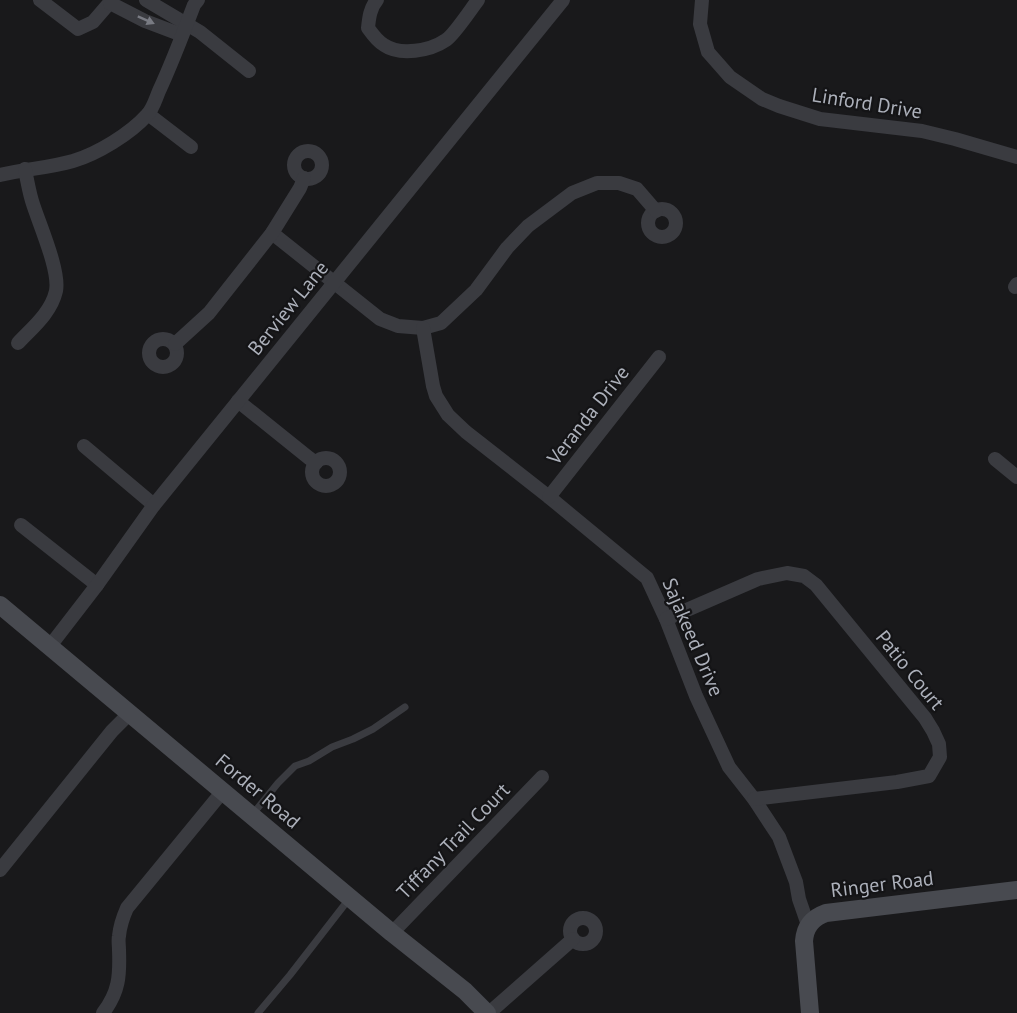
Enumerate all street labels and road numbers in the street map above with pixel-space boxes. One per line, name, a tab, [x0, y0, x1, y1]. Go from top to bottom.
street label: Linford Drive	[810, 81, 924, 125]
street label: Berview Lane	[242, 255, 334, 361]
street label: Veranda Drive	[541, 360, 635, 471]
street label: Sajakeed Drive	[656, 574, 730, 700]
street label: Patio Court	[870, 625, 950, 715]
street label: Forder Road	[210, 748, 306, 834]
street label: Tiffany Trail Court	[391, 777, 515, 905]
street label: Ringer Road	[829, 865, 935, 903]

